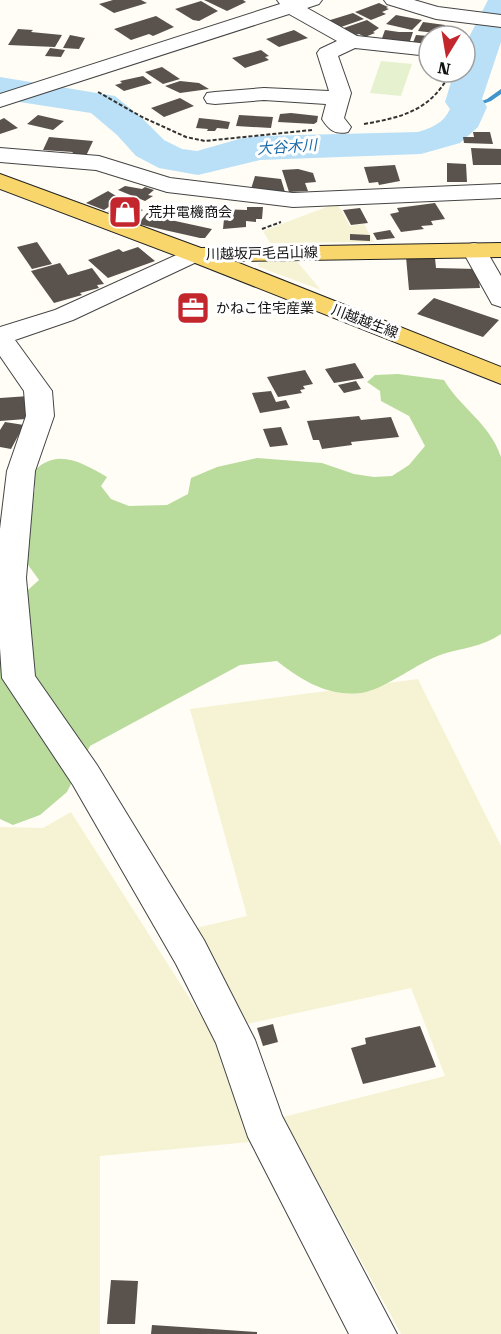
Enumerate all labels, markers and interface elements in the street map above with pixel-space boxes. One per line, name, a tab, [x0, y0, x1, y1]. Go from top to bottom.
north arrow	[417, 24, 477, 84]
text: N	[436, 58, 452, 79]
water label: 大谷木川	[256, 136, 320, 158]
shop icon: 荒井電機商会	[107, 194, 143, 230]
place label: 荒井電機商会	[148, 204, 232, 220]
street label: 川越坂戸毛呂山線	[206, 244, 318, 262]
office icon: かねこ住宅産業	[175, 290, 211, 326]
place label: かねこ住宅産業	[216, 300, 314, 316]
street label: 川越越生線	[329, 301, 401, 341]

